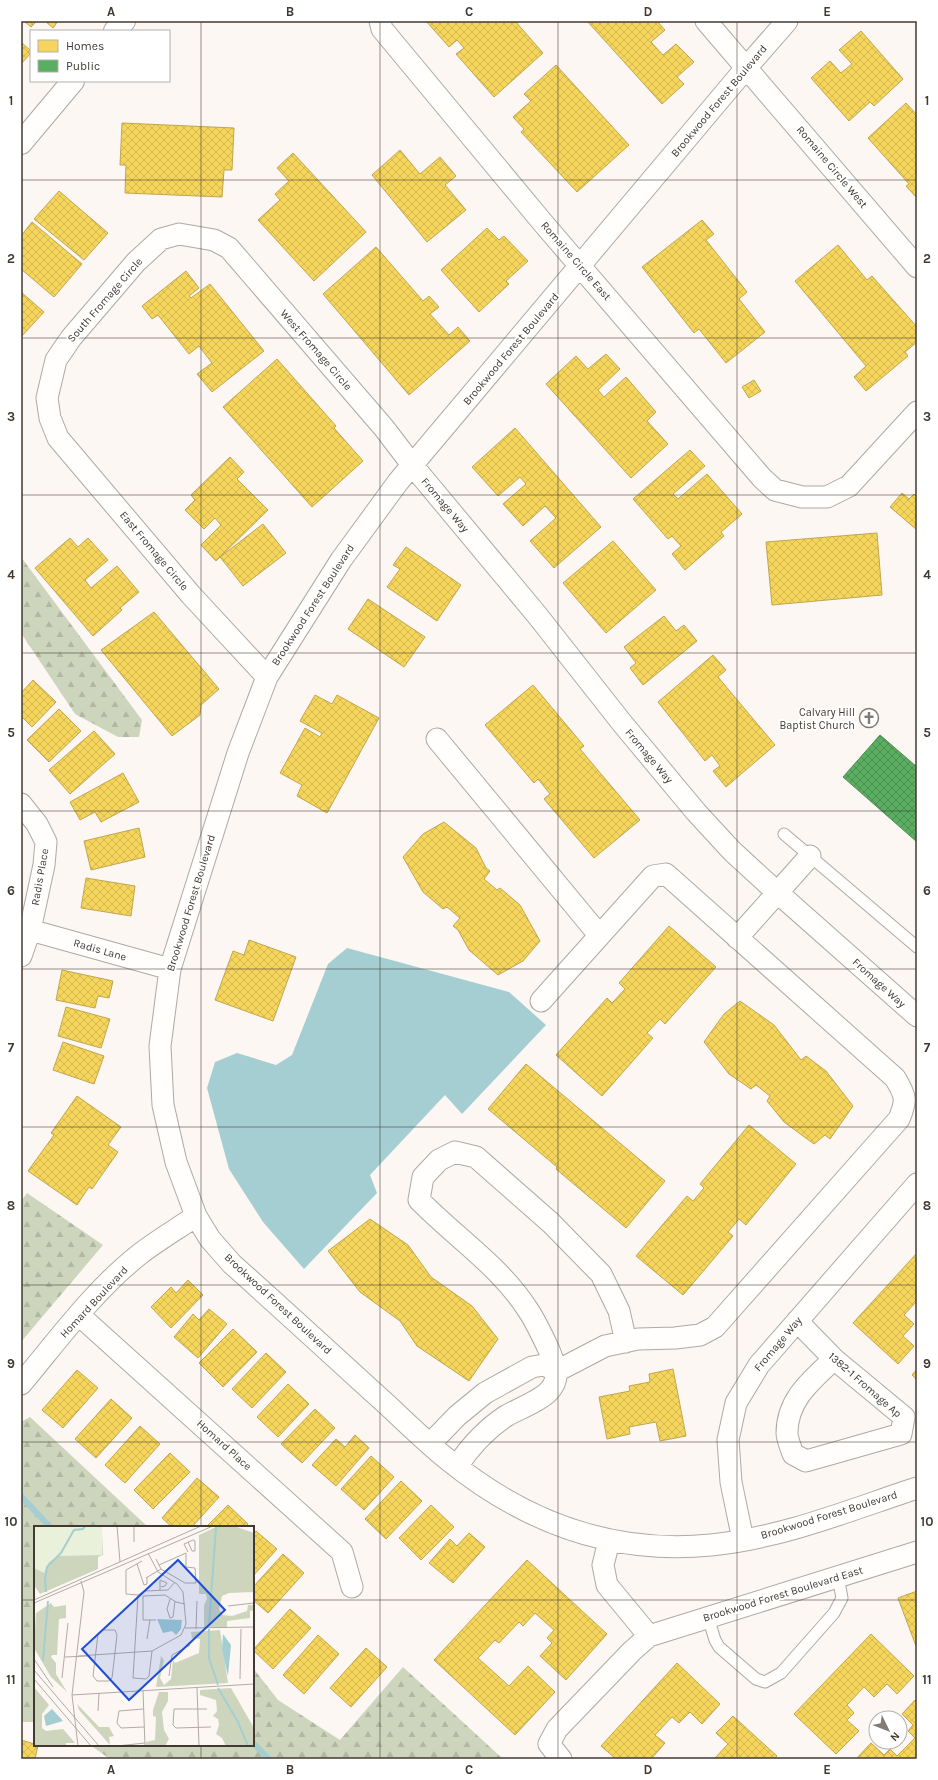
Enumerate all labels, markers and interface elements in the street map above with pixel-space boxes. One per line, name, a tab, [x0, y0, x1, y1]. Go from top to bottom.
text: A	[107, 4, 115, 19]
text: B	[286, 4, 294, 19]
text: C	[465, 4, 473, 19]
text: D	[644, 4, 653, 19]
text: E	[823, 4, 831, 19]
legend	[30, 30, 170, 82]
text: Homes	[66, 39, 104, 53]
street label: Brookwood Forest Boulevard	[668, 42, 770, 160]
text: Public	[66, 59, 100, 73]
text: 1	[9, 93, 13, 108]
text: 1	[925, 93, 929, 108]
street label: Romaine Circle West	[794, 123, 870, 211]
street label: Romaine Circle East	[538, 219, 614, 303]
text: 2	[7, 251, 15, 266]
text: 2	[923, 251, 931, 266]
street label: South Fromage Circle	[65, 255, 145, 345]
street label: Brookwood Forest Boulevard	[460, 290, 562, 408]
street label: West Fromage Circle	[277, 307, 355, 393]
text: 3	[7, 409, 15, 424]
text: 3	[923, 409, 931, 424]
street label: Fromage Way	[418, 475, 472, 535]
street label: East Fromage Circle	[117, 509, 191, 594]
street label: Brookwood Forest Boulevard	[269, 542, 357, 668]
text: 4	[7, 567, 15, 582]
text: 4	[923, 567, 931, 582]
place label: Calvary Hill Baptist Church	[779, 706, 855, 732]
church icon: Calvary Hill Baptist Church	[858, 707, 880, 729]
text: 5	[7, 725, 15, 740]
text: 5	[923, 725, 931, 740]
street label: Fromage Way	[622, 726, 676, 786]
street label: Brookwood Forest Boulevard	[164, 833, 218, 973]
street label: Radis Place	[29, 847, 51, 906]
text: 6	[7, 883, 15, 898]
text: 6	[923, 883, 931, 898]
street label: Radis Lane	[72, 936, 128, 964]
street label: Fromage Way	[850, 956, 908, 1010]
text: 7	[8, 1040, 15, 1055]
text: 7	[924, 1040, 931, 1055]
text: 8	[7, 1198, 15, 1213]
text: 8	[923, 1198, 931, 1213]
street label: Brookwood Forest Boulevard	[222, 1251, 334, 1357]
street label: Homard Boulevard	[57, 1264, 131, 1340]
street label: Fromage Way	[751, 1314, 805, 1374]
street label: 1382-1 Fromage Ap	[826, 1350, 904, 1420]
text: 9	[7, 1356, 15, 1371]
text: 9	[923, 1356, 931, 1371]
street label: Homard Place	[194, 1417, 254, 1473]
street label: Brookwood Forest Boulevard	[759, 1488, 899, 1542]
text: 10	[5, 1514, 17, 1529]
text: 10	[921, 1514, 933, 1529]
inset map	[34, 1526, 254, 1746]
street label: Brookwood Forest Boulevard East	[701, 1563, 865, 1625]
text: 11	[6, 1672, 16, 1687]
text: 11	[922, 1672, 932, 1687]
north arrow	[868, 1710, 908, 1750]
text: N	[888, 1729, 902, 1744]
text: A	[107, 1762, 115, 1777]
text: B	[286, 1762, 294, 1777]
text: C	[465, 1762, 473, 1777]
text: D	[644, 1762, 653, 1777]
text: E	[823, 1762, 831, 1777]

